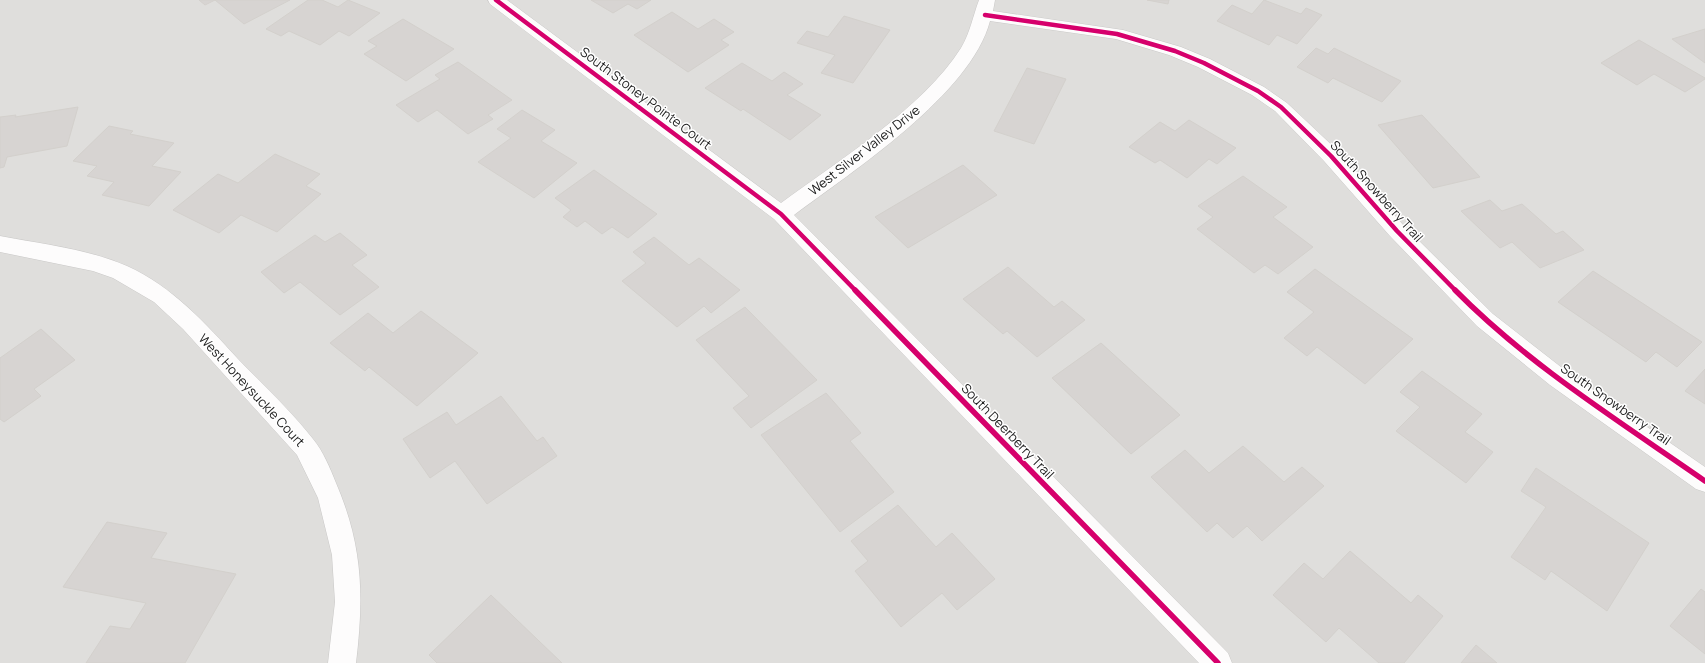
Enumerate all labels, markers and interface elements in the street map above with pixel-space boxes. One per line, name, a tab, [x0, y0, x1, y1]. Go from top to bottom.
street label: South Stoney Pointe Court	[577, 43, 715, 153]
street label: West Silver Valley Drive	[805, 101, 924, 199]
street label: South Snowberry Trail	[1327, 136, 1427, 246]
street label: West Honeysuckle Court	[195, 330, 309, 450]
street label: South Snowberry Trail	[1557, 359, 1675, 449]
street label: South Deerberry Trail	[958, 379, 1058, 483]

